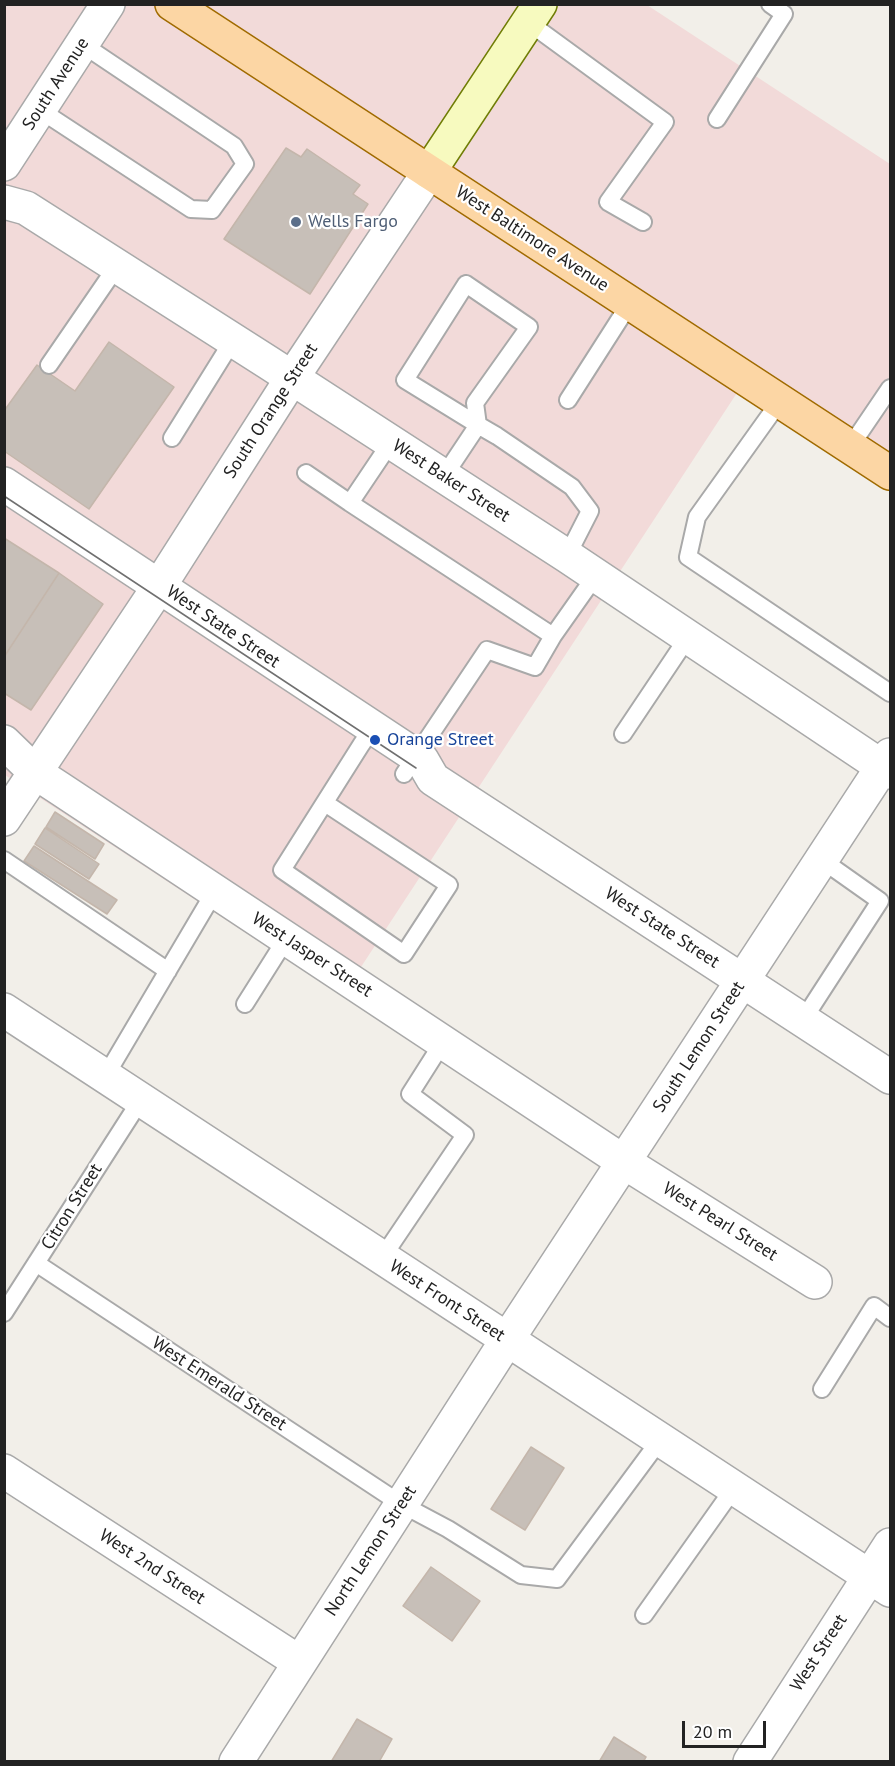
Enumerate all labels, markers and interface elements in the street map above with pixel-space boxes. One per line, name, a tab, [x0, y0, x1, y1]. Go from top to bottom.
street label: South Avenue	[18, 34, 94, 134]
street label: West Baltimore Avenue	[451, 181, 613, 297]
place label: Wells Fargo	[308, 211, 398, 233]
marker: Wells Fargo	[289, 215, 303, 229]
street label: South Orange Street	[219, 340, 323, 482]
street label: West Baker Street	[388, 435, 514, 527]
street label: West State Street	[162, 581, 284, 673]
place label: Orange Street	[387, 729, 494, 751]
marker: Orange Street	[368, 733, 382, 747]
street label: West State Street	[601, 883, 723, 973]
street label: West Jasper Street	[248, 908, 376, 1002]
street label: South Lemon Street	[649, 977, 749, 1117]
street label: Citron Street	[37, 1160, 107, 1254]
street label: West Pearl Street	[659, 1178, 781, 1266]
street label: West Front Street	[385, 1256, 509, 1346]
street label: West Emerald Street	[148, 1332, 290, 1436]
street label: North Lemon Street	[321, 1482, 421, 1620]
street label: West 2nd Street	[95, 1525, 209, 1609]
street label: West Street	[786, 1610, 852, 1696]
scale bar	[685, 1709, 769, 1747]
text: 20 m	[693, 1720, 732, 1743]

